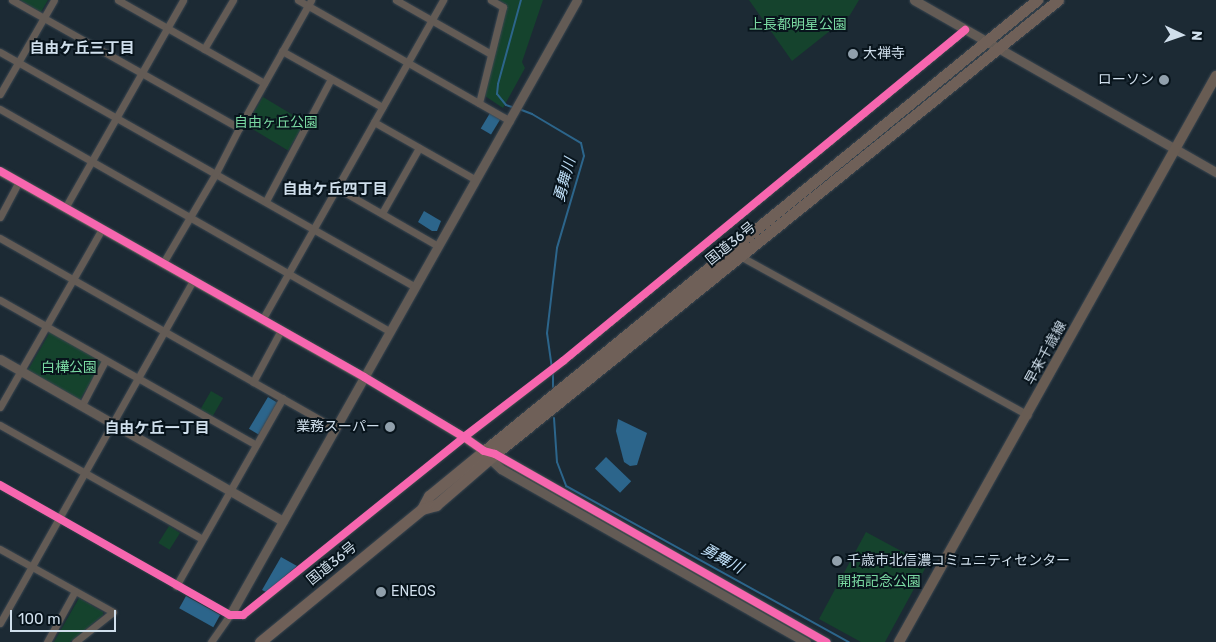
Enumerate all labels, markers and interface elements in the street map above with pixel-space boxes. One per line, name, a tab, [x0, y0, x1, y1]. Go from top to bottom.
north arrow	[1156, 10, 1206, 60]
park label: 上長都明星公園	[749, 17, 847, 33]
text: N	[1188, 30, 1205, 41]
district label: 自由ケ丘三丁目	[30, 40, 134, 58]
place label: 大禅寺	[863, 46, 905, 62]
marker: 大禅寺	[847, 48, 859, 60]
place label: ローソン	[1098, 72, 1154, 88]
marker: ローソン	[1158, 74, 1170, 86]
park label: 自由ヶ丘公園	[234, 115, 318, 131]
water label: 勇舞川	[550, 156, 580, 204]
district label: 自由ケ丘四丁目	[283, 181, 387, 199]
street label: 国道36号	[703, 219, 759, 269]
street label: 早来千歳線	[1022, 318, 1070, 388]
park label: 白樺公園	[41, 360, 97, 376]
place label: 業務スーパー	[296, 419, 380, 435]
district label: 自由ケ丘一丁目	[105, 420, 209, 438]
marker: 業務スーパー	[384, 421, 396, 433]
street label: 国道36号	[304, 539, 360, 589]
water label: 勇舞川	[698, 540, 746, 578]
place label: 千歳市北信濃コミュニティセンター	[847, 553, 1071, 569]
marker: 千歳市北信濃コミュニティセンター	[831, 555, 843, 567]
park label: 開拓記念公園	[837, 574, 921, 590]
place label: ENEOS	[391, 584, 436, 600]
marker: ENEOS	[375, 586, 387, 598]
scale bar	[12, 600, 119, 632]
text: 100 m	[18, 610, 60, 628]

